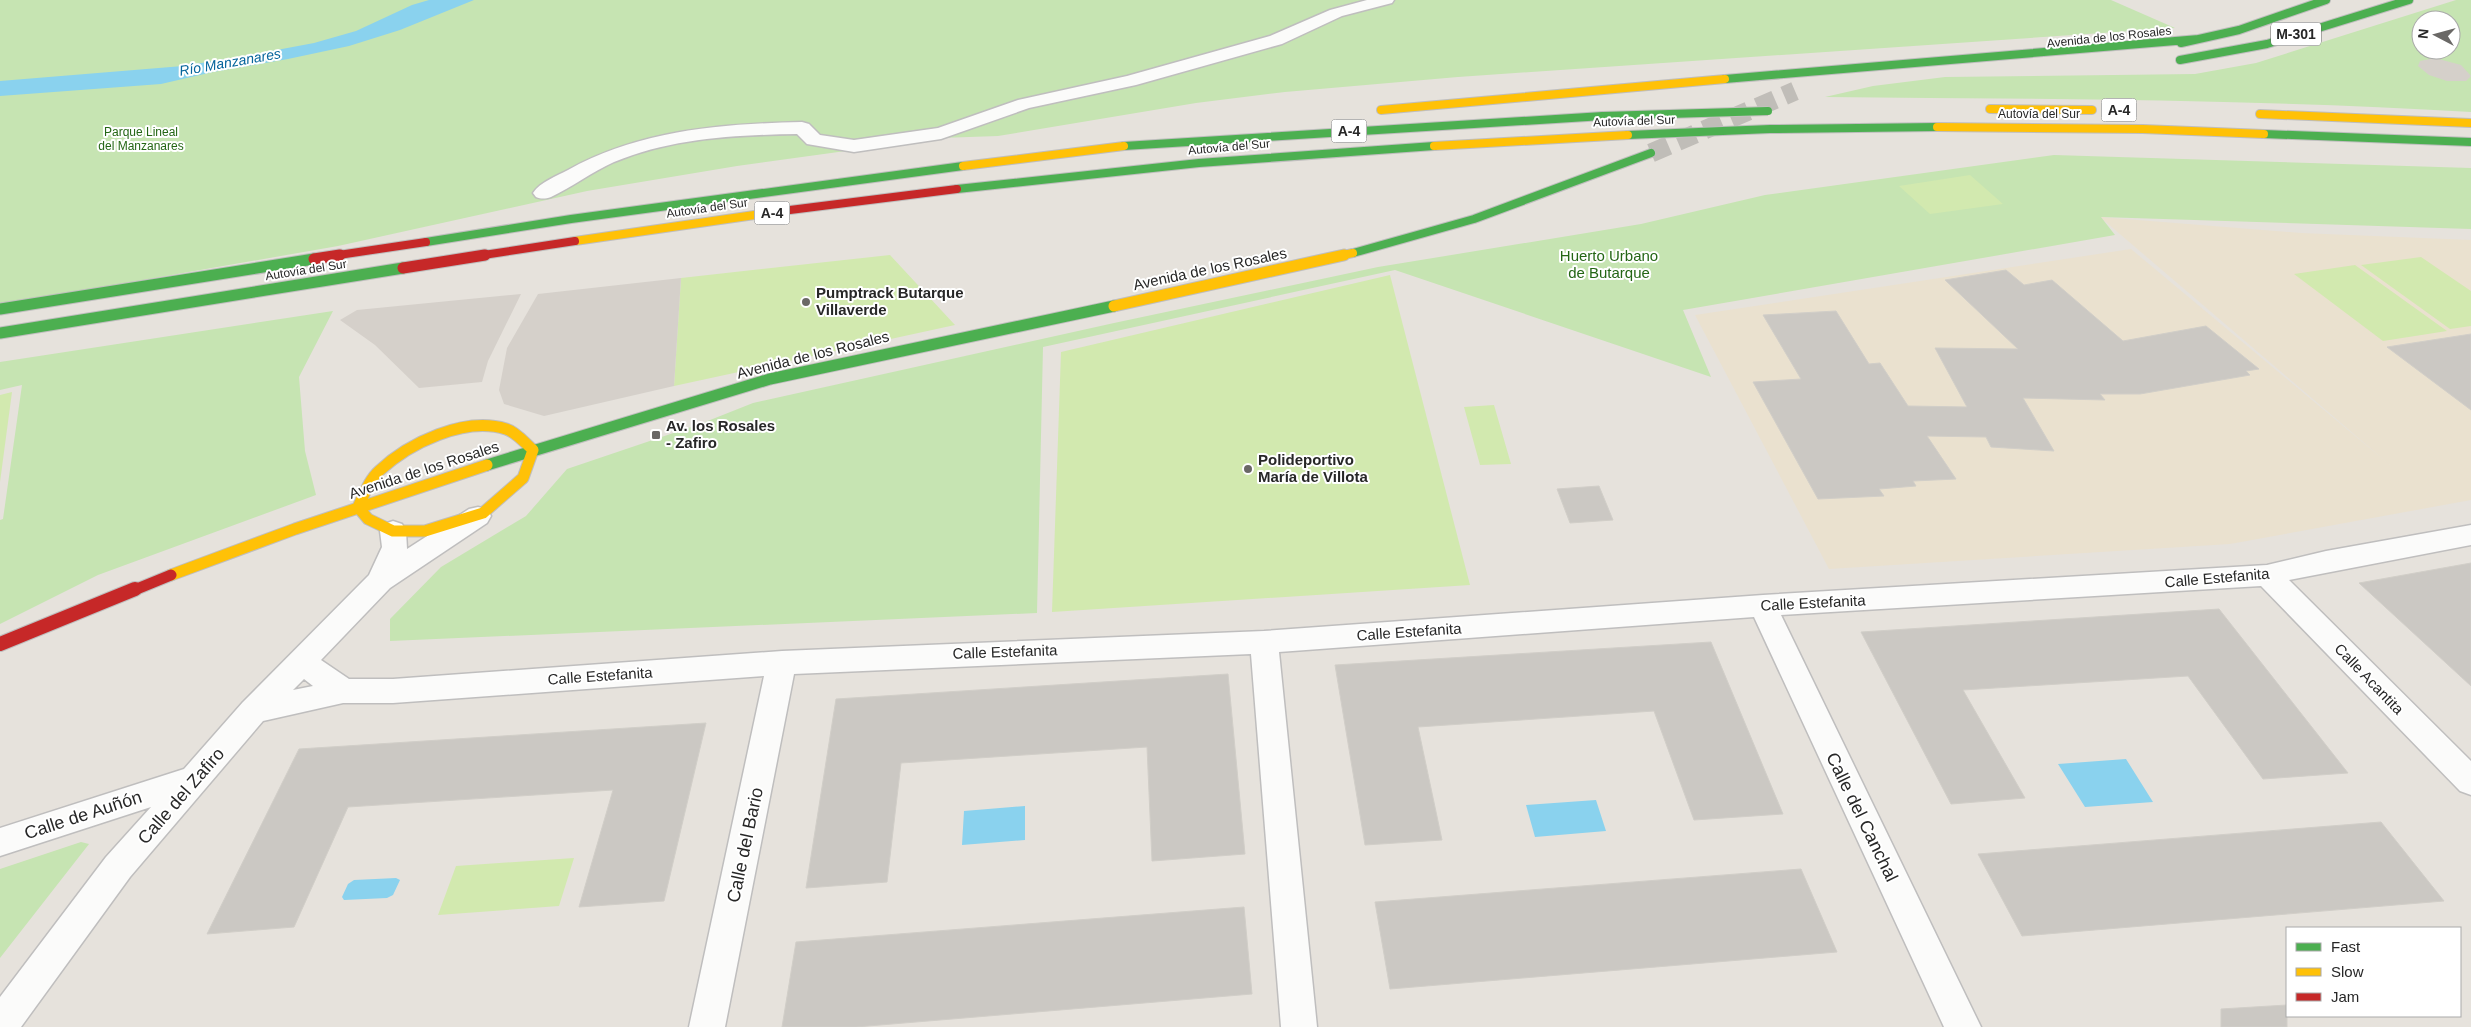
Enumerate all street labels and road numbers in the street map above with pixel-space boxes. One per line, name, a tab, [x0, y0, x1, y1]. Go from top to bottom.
road number: M-301	[2271, 22, 2321, 46]
street label: Avenida de los Rosales	[2046, 23, 2172, 51]
road number: A-4	[2102, 98, 2136, 122]
street label: Autovía del Sur	[1998, 107, 2080, 121]
street label: Autovía del Sur	[1593, 113, 1675, 129]
road number: A-4	[1332, 120, 1366, 142]
street label: Autovía del Sur	[1188, 136, 1270, 158]
street label: Autovía del Sur	[665, 195, 749, 221]
road number: A-4	[754, 202, 790, 224]
street label: Avenida de los Rosales	[1132, 244, 1288, 293]
street label: Autovía del Sur	[264, 257, 348, 283]
street label: Avenida de los Rosales	[735, 327, 891, 382]
street label: Avenida de los Rosales	[347, 437, 501, 502]
street label: Calle Estefanita	[2164, 564, 2271, 591]
street label: Calle Estefanita	[1760, 591, 1867, 614]
street label: Calle Estefanita	[1356, 619, 1463, 644]
street label: Calle Acantita	[2331, 640, 2408, 718]
street label: Calle Estefanita	[952, 641, 1058, 662]
street label: Calle Estefanita	[547, 663, 654, 688]
street label: Calle del Zafiro	[134, 744, 228, 848]
street label: Calle del Canchal	[1822, 749, 1902, 885]
street label: Calle del Bario	[723, 786, 767, 904]
street label: Calle de Auñón	[22, 787, 144, 843]

